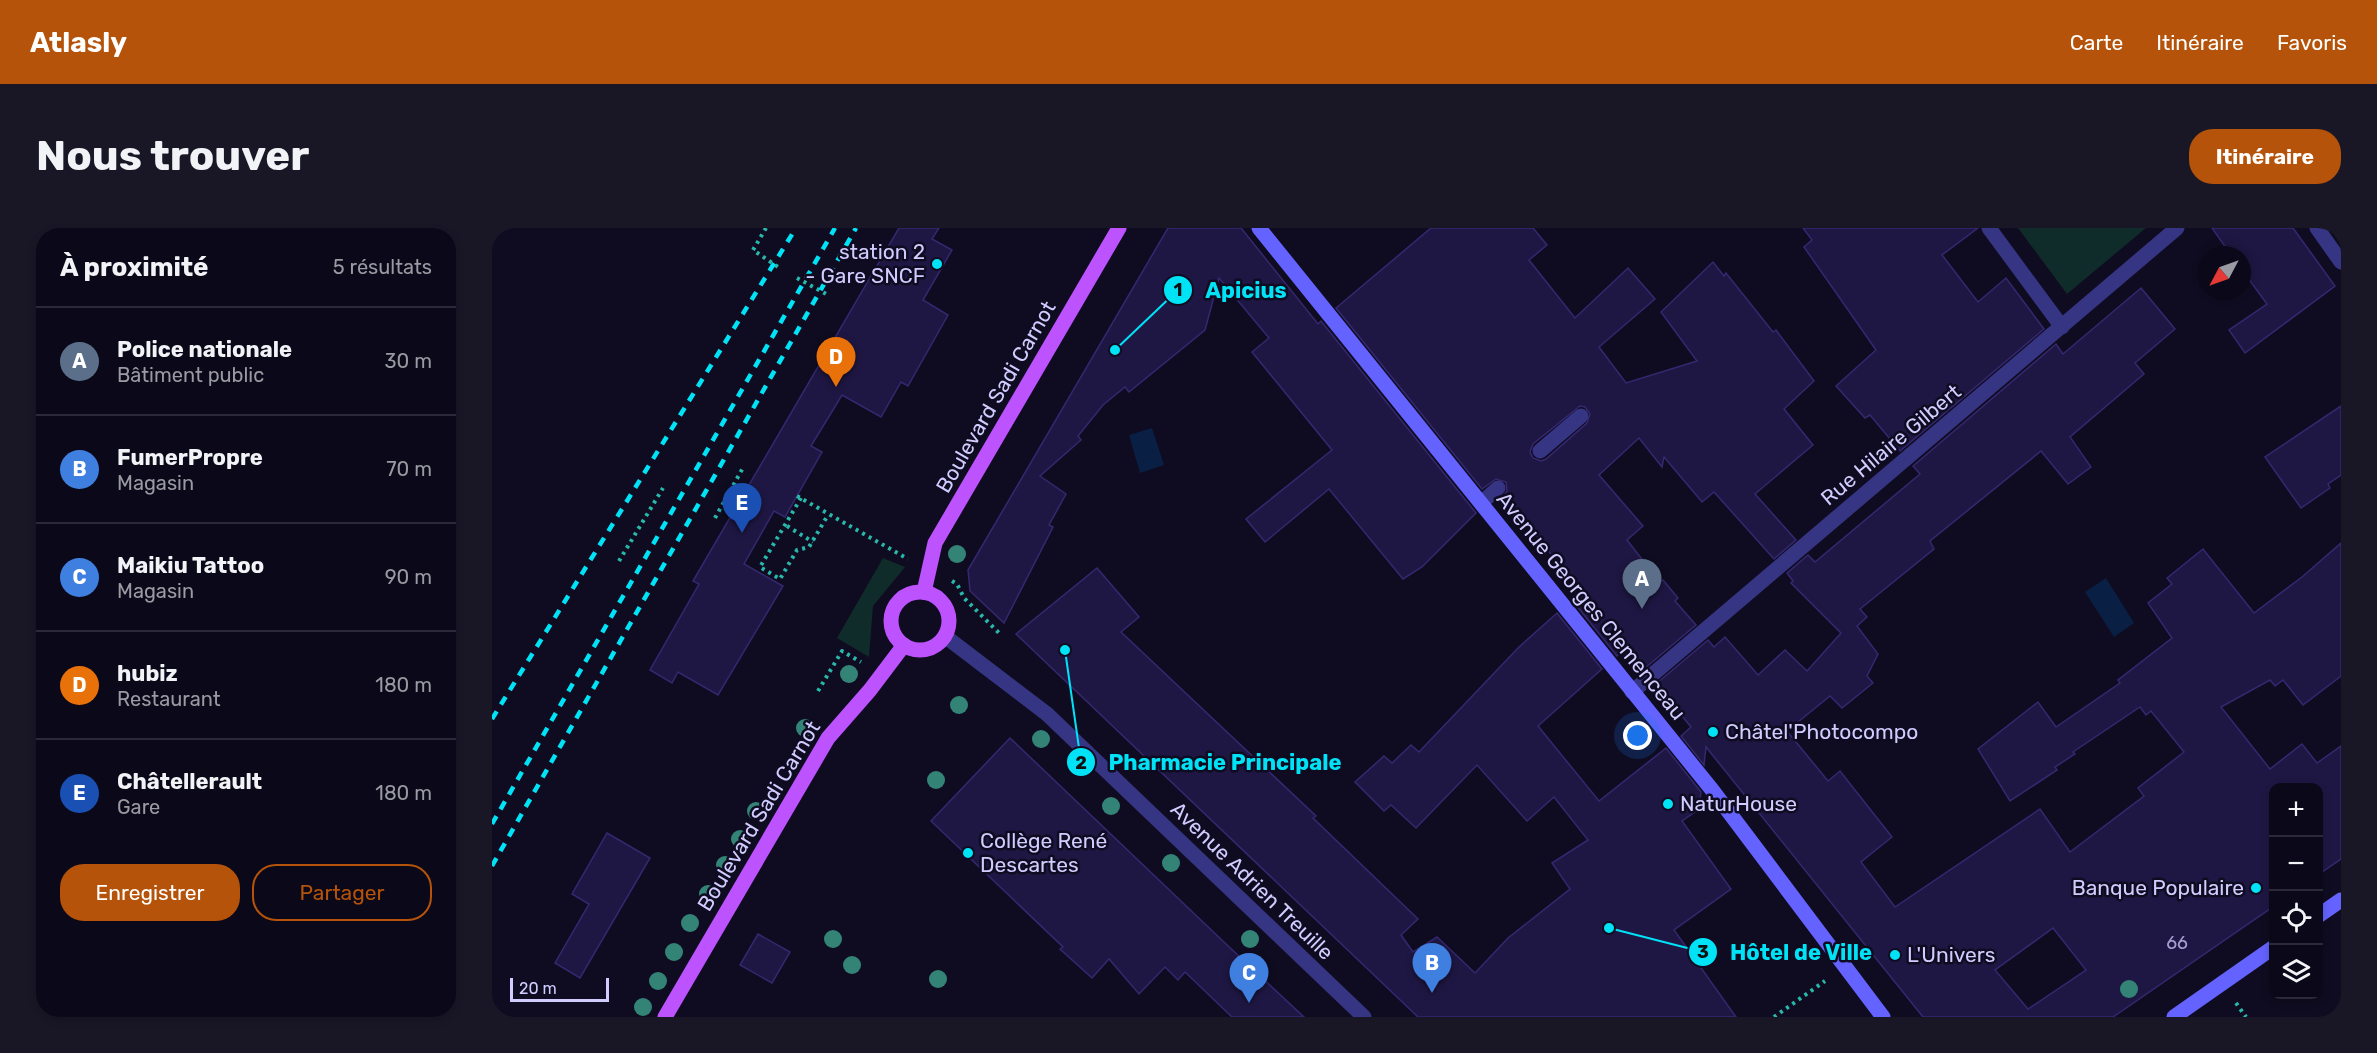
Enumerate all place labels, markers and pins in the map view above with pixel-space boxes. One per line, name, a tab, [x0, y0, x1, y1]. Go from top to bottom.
place label: station 2 - Gare SNCF	[805, 239, 925, 288]
marker: station 2 - Gare SNCF	[930, 257, 944, 271]
callout: Apicius	[1163, 270, 1298, 310]
pin: D	[816, 338, 856, 387]
pin: E	[722, 484, 762, 533]
pin: A	[1622, 560, 1662, 609]
place label: Châtel'Photocompo	[1725, 719, 1918, 744]
marker: Châtel'Photocompo	[1706, 725, 1720, 739]
callout: Pharmacie Principale	[1066, 742, 1354, 782]
place label: NaturHouse	[1680, 791, 1797, 816]
marker: NaturHouse	[1661, 797, 1675, 811]
place label: Collège René Descartes	[980, 828, 1107, 877]
marker: Collège René Descartes	[961, 846, 975, 860]
place label: Banque Populaire	[2072, 875, 2244, 900]
marker: Banque Populaire	[2249, 881, 2263, 895]
callout: Hôtel de Ville	[1688, 932, 1885, 972]
place label: L'Univers	[1907, 942, 1995, 967]
pin: B	[1412, 944, 1452, 993]
marker: L'Univers	[1888, 948, 1902, 962]
pin: C	[1230, 954, 1269, 1003]

